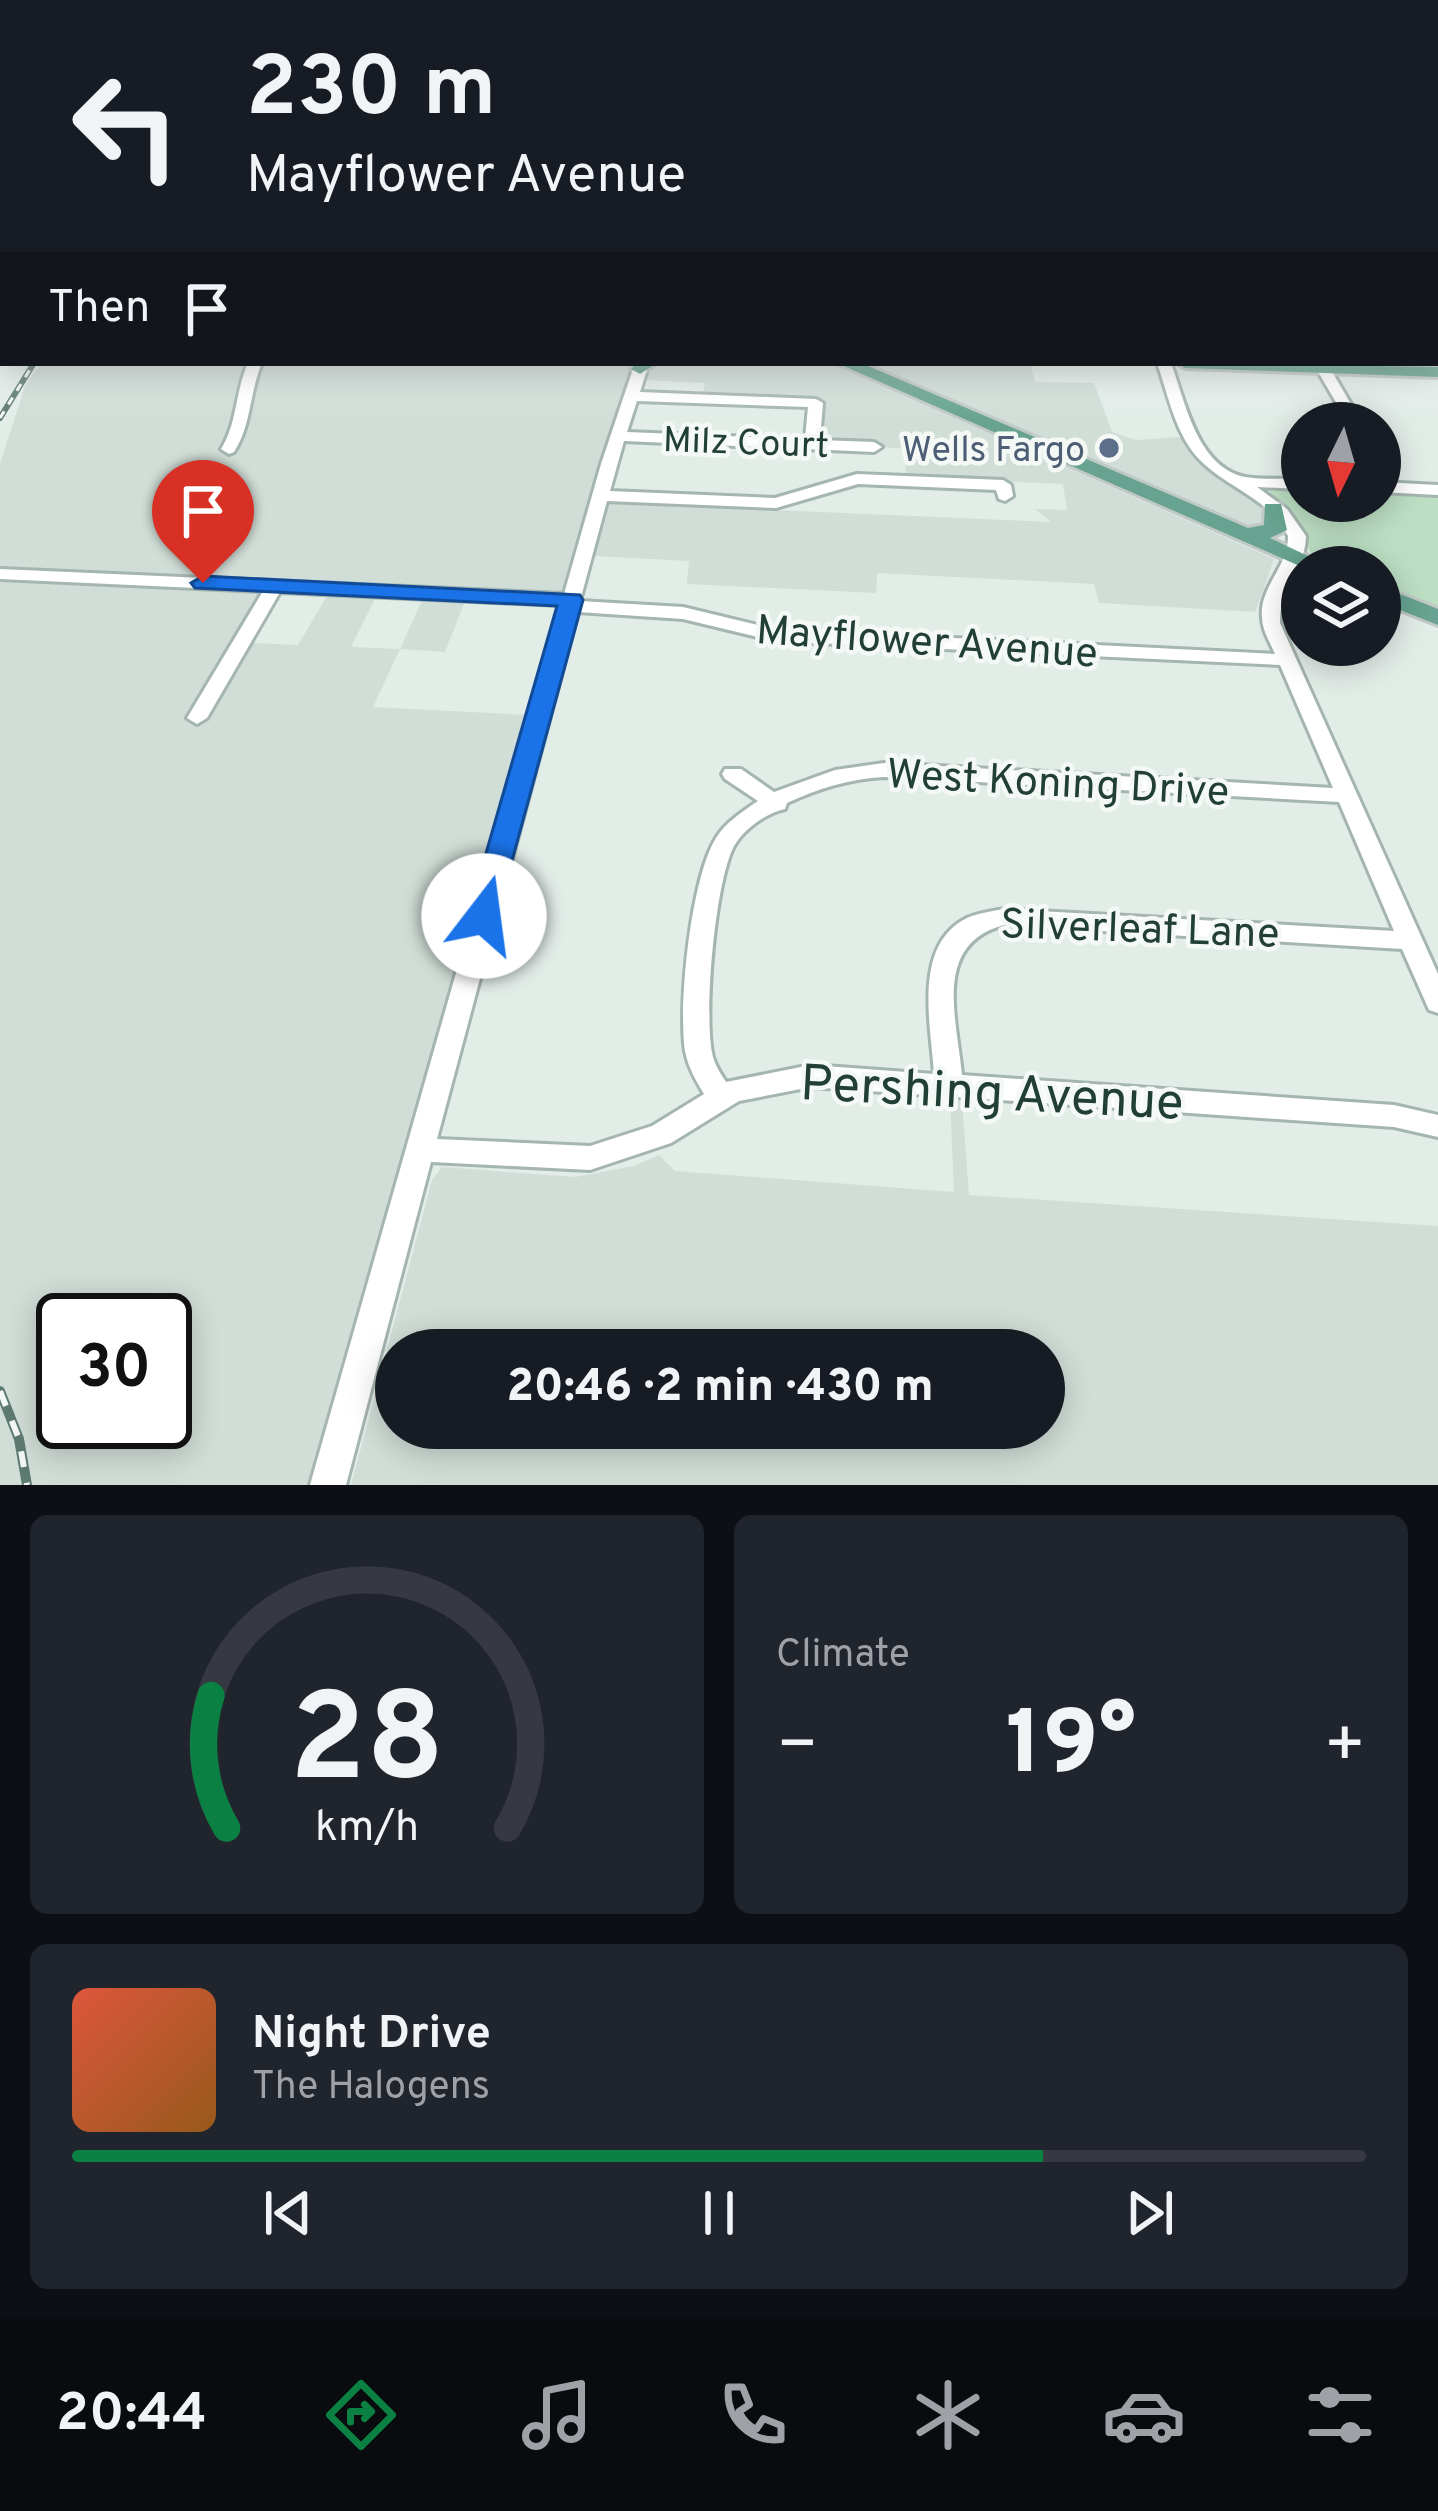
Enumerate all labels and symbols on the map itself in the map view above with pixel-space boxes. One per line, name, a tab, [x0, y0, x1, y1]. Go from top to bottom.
north arrow	[1281, 402, 1401, 522]
street label: Milz Court	[662, 419, 830, 471]
place label: Wells Fargo	[902, 429, 1085, 475]
marker: Wells Fargo	[1096, 435, 1122, 461]
pin	[152, 460, 254, 583]
street label: Mayflower Avenue	[754, 606, 1099, 683]
street label: West Koning Drive	[885, 750, 1230, 821]
position arrow	[421, 853, 547, 979]
street label: Silverleaf Lane	[999, 900, 1280, 963]
street label: Pershing Avenue	[798, 1054, 1185, 1139]
speed limit sign: 30	[36, 1293, 192, 1449]

